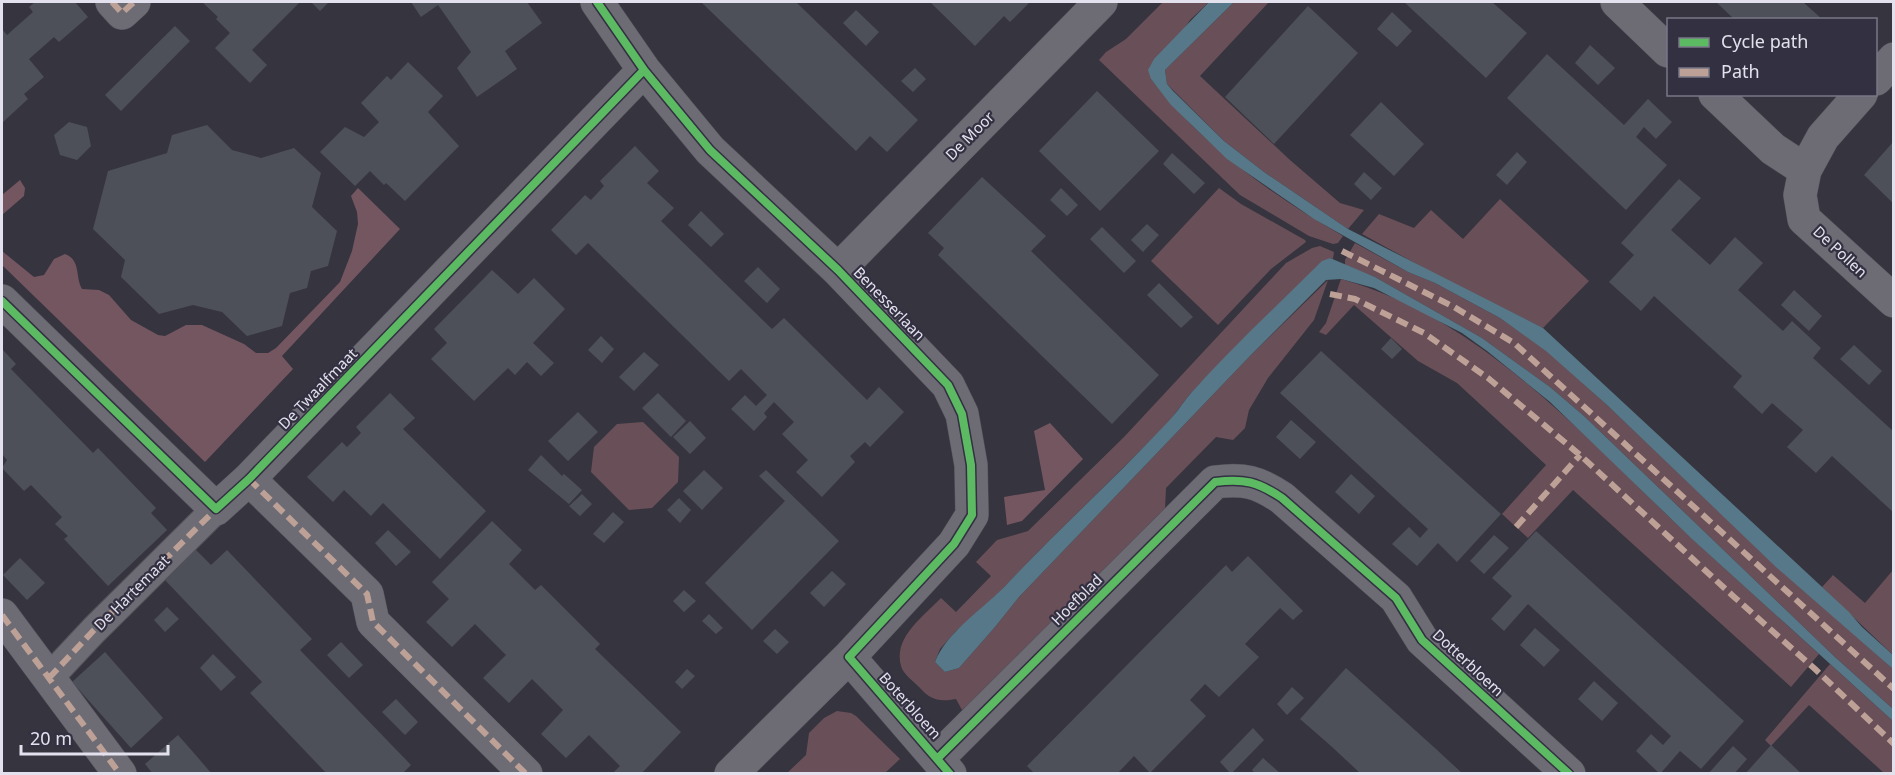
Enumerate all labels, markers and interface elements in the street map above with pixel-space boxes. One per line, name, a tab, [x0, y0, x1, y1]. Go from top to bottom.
legend	[1667, 18, 1877, 96]
text: Cycle path	[1721, 29, 1808, 53]
text: Path	[1721, 59, 1760, 83]
street label: De Moor	[941, 107, 998, 164]
street label: De Pollen	[1809, 221, 1872, 281]
street label: Benesserlaan	[850, 262, 930, 344]
street label: De Twaalfmaat	[274, 343, 361, 433]
street label: De Hartemaat	[89, 550, 174, 634]
street label: Hoefblad	[1046, 569, 1106, 629]
street label: Dotterbloem	[1429, 624, 1508, 700]
street label: Boterbloem	[875, 668, 946, 743]
scale bar	[21, 718, 168, 756]
text: 20 m	[30, 726, 72, 750]

